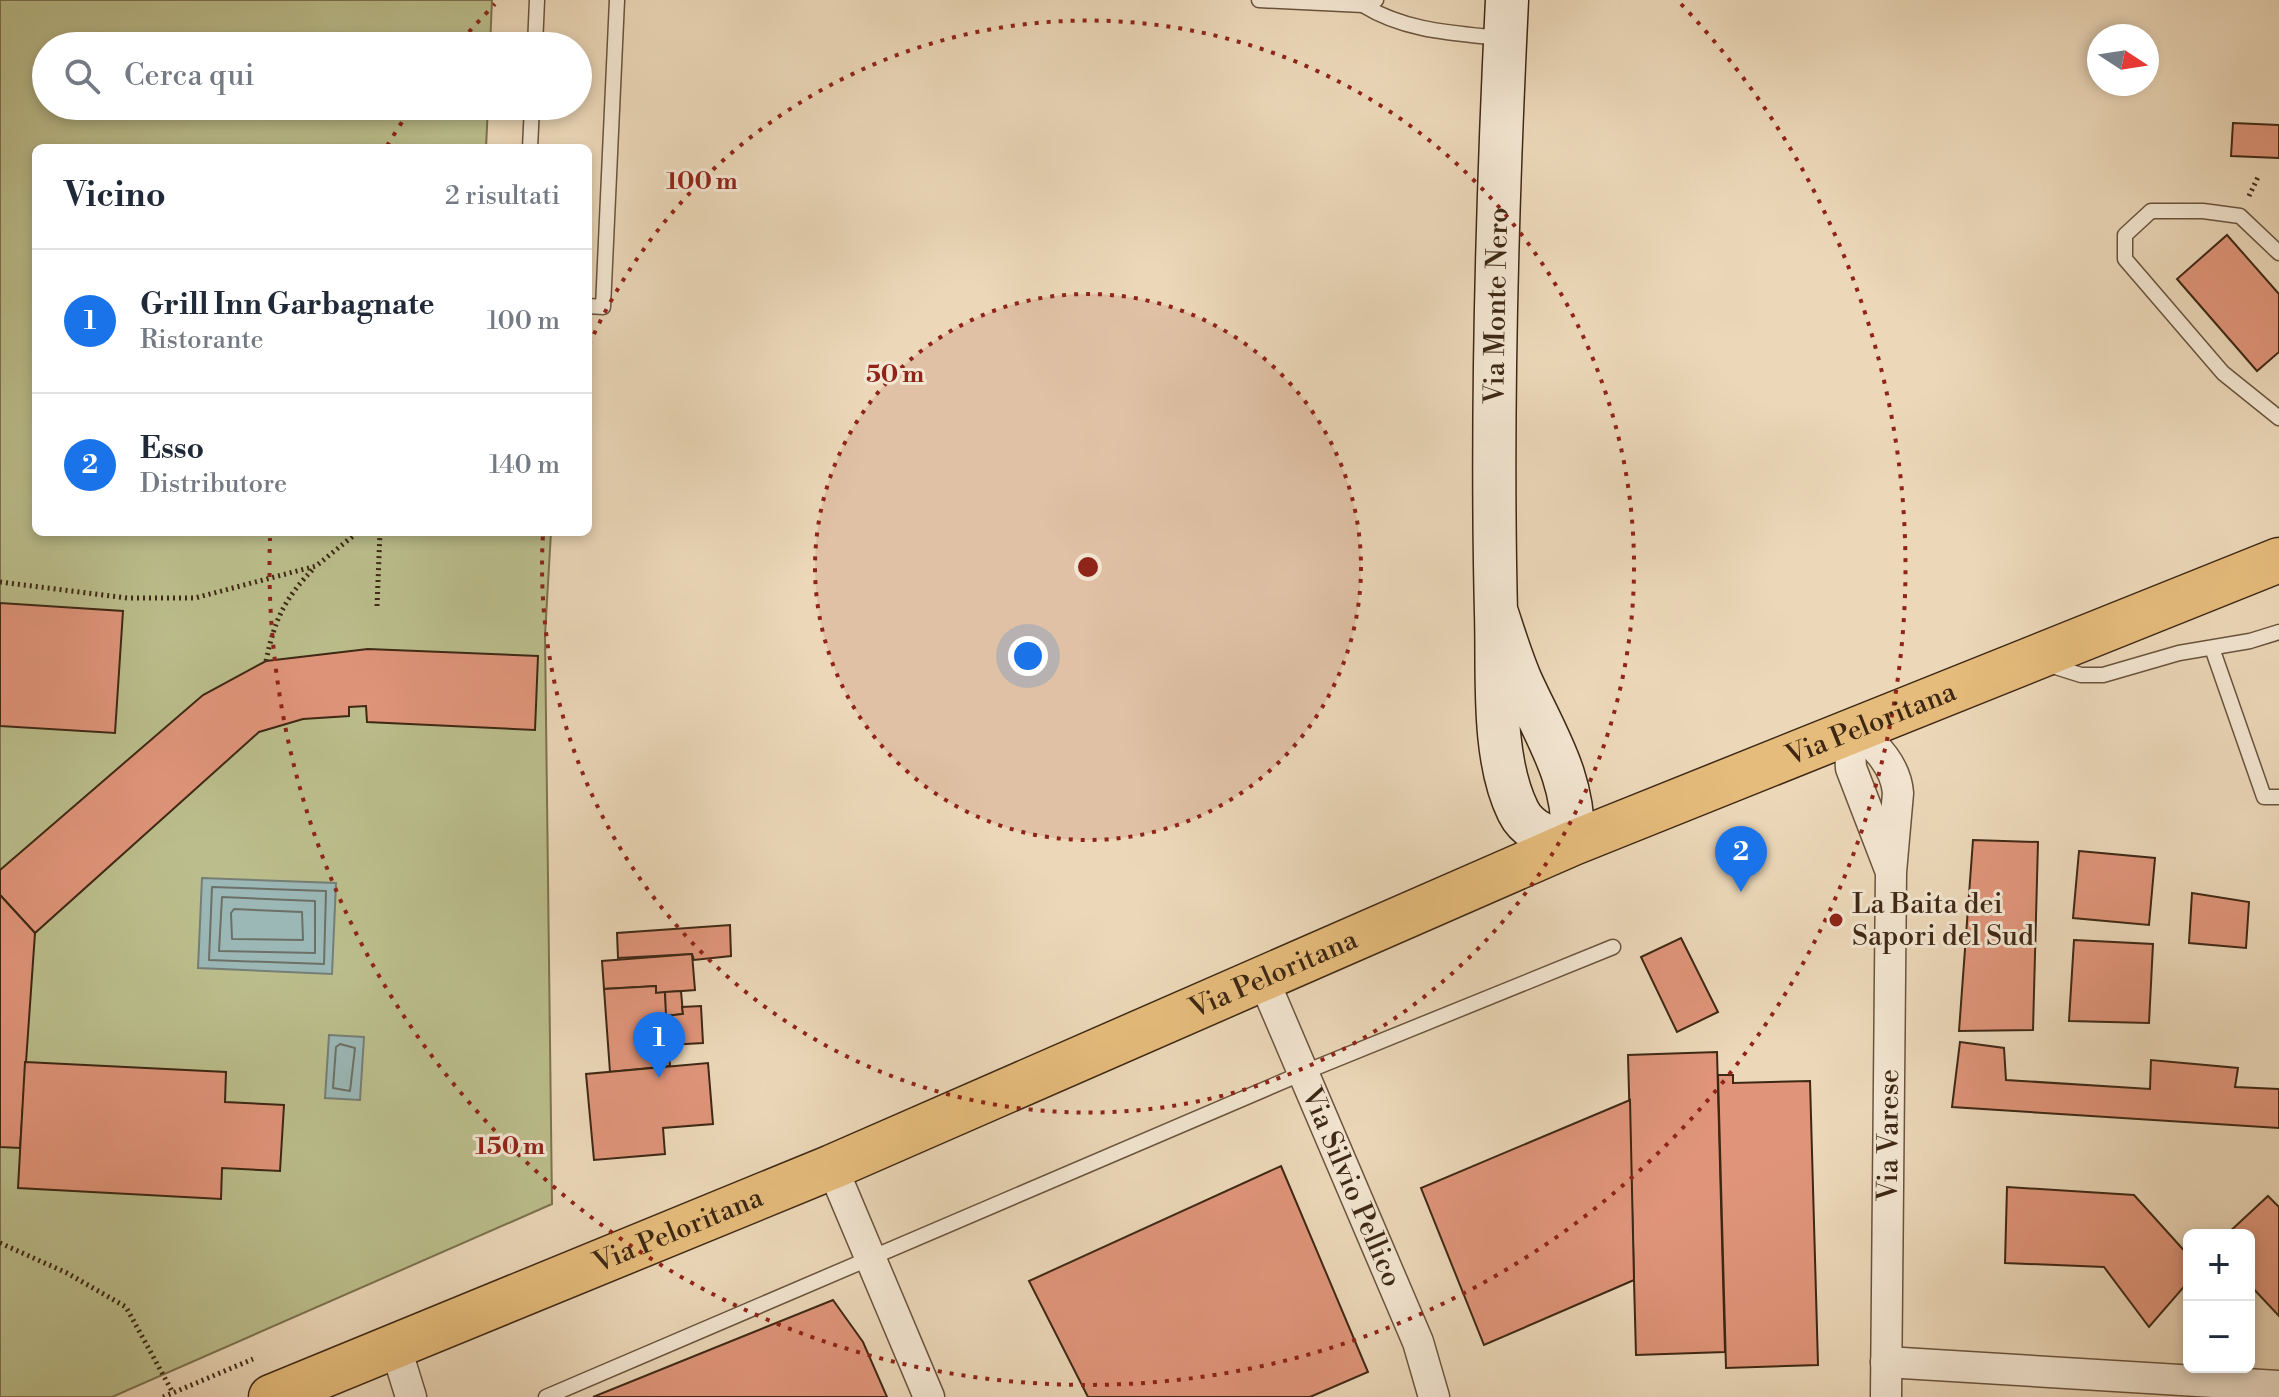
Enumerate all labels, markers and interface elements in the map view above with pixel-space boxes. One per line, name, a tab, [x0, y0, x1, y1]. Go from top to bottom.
north arrow	[2087, 24, 2159, 96]
search box	[32, 32, 592, 120]
icon: search	[60, 54, 104, 98]
text: Cerca qui	[124, 57, 254, 95]
text: 100 m	[666, 167, 738, 197]
text: Vicino	[64, 175, 166, 217]
text: 2 risultati	[445, 180, 560, 212]
street label: Via Monte Nero	[1477, 207, 1516, 405]
text: Grill Inn Garbagnate	[140, 286, 435, 324]
text: 1	[84, 305, 96, 337]
text: 100 m	[487, 305, 560, 337]
text: Ristorante	[140, 324, 264, 356]
text: 50 m	[866, 360, 924, 390]
text: Esso	[140, 430, 204, 468]
text: 2	[82, 449, 98, 481]
text: 140 m	[489, 449, 560, 481]
text: Distributore	[140, 468, 287, 500]
centre of rings	[1074, 553, 1102, 581]
your location	[1008, 636, 1048, 676]
street label: Via Peloritana	[1780, 674, 1962, 774]
pin: 2	[1715, 826, 1767, 892]
place label: La Baita dei Sapori del Sud	[1852, 887, 2034, 954]
marker: La Baita dei Sapori del Sud	[1827, 911, 1845, 929]
street label: Via Peloritana	[1183, 922, 1364, 1027]
pin: 1	[633, 1012, 685, 1078]
street label: Via Varese	[1870, 1069, 1907, 1202]
street label: Via Silvio Pellico	[1294, 1081, 1410, 1292]
text: 150 m	[475, 1132, 545, 1162]
street label: Via Peloritana	[587, 1179, 769, 1281]
map controls	[2183, 1229, 2255, 1373]
button: +	[2183, 1229, 2255, 1301]
button: −	[2183, 1301, 2255, 1373]

